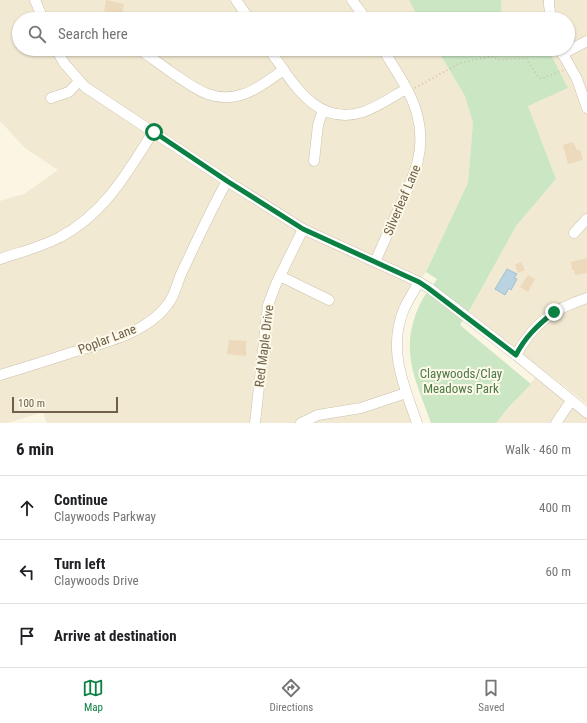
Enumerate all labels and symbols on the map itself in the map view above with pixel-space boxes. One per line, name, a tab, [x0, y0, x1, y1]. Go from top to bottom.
route start	[145, 123, 163, 141]
street label: Silverleaf Lane	[380, 162, 424, 238]
route end	[545, 303, 563, 321]
street label: Red Maple Drive	[252, 304, 276, 388]
street label: Poplar Lane	[76, 321, 138, 357]
park label: Claywoods/Clay Meadows Park	[420, 366, 503, 396]
scale bar	[12, 395, 118, 414]

